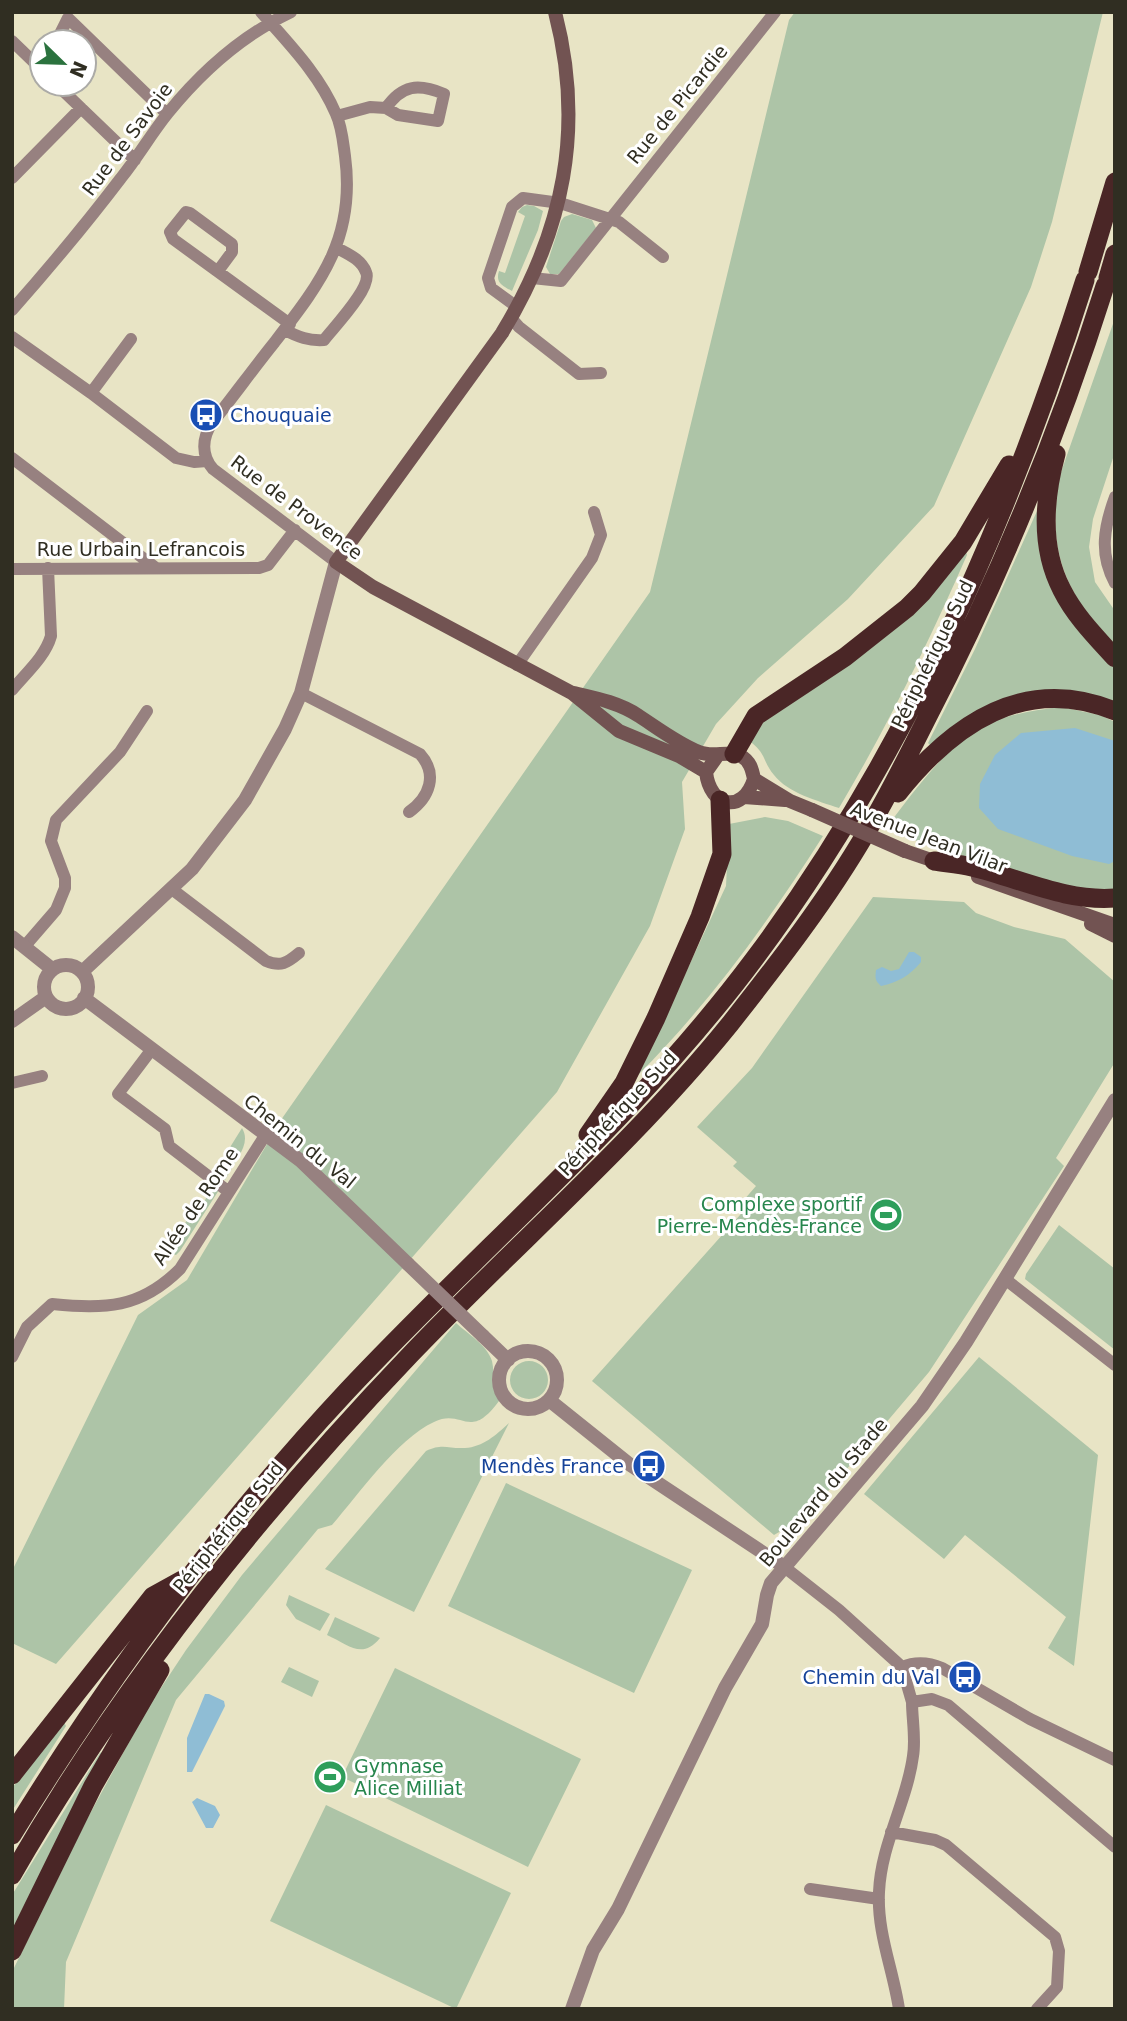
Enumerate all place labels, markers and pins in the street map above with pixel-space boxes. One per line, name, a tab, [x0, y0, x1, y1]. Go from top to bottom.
bus stop icon: Chouquaie	[187, 396, 225, 434]
place label: Chouquaie	[230, 404, 332, 426]
place label: Complexe sportif Pierre-Mendès-France	[657, 1193, 863, 1237]
sports icon: Complexe sportif Pierre-Mendès-France	[867, 1196, 905, 1234]
bus stop icon: Mendès France	[630, 1447, 668, 1485]
place label: Mendès France	[481, 1455, 624, 1477]
bus stop icon: Chemin du Val	[946, 1658, 984, 1696]
place label: Chemin du Val	[803, 1666, 940, 1688]
place label: Gymnase Alice Milliat	[354, 1755, 462, 1799]
sports icon: Gymnase Alice Milliat	[311, 1758, 349, 1796]

